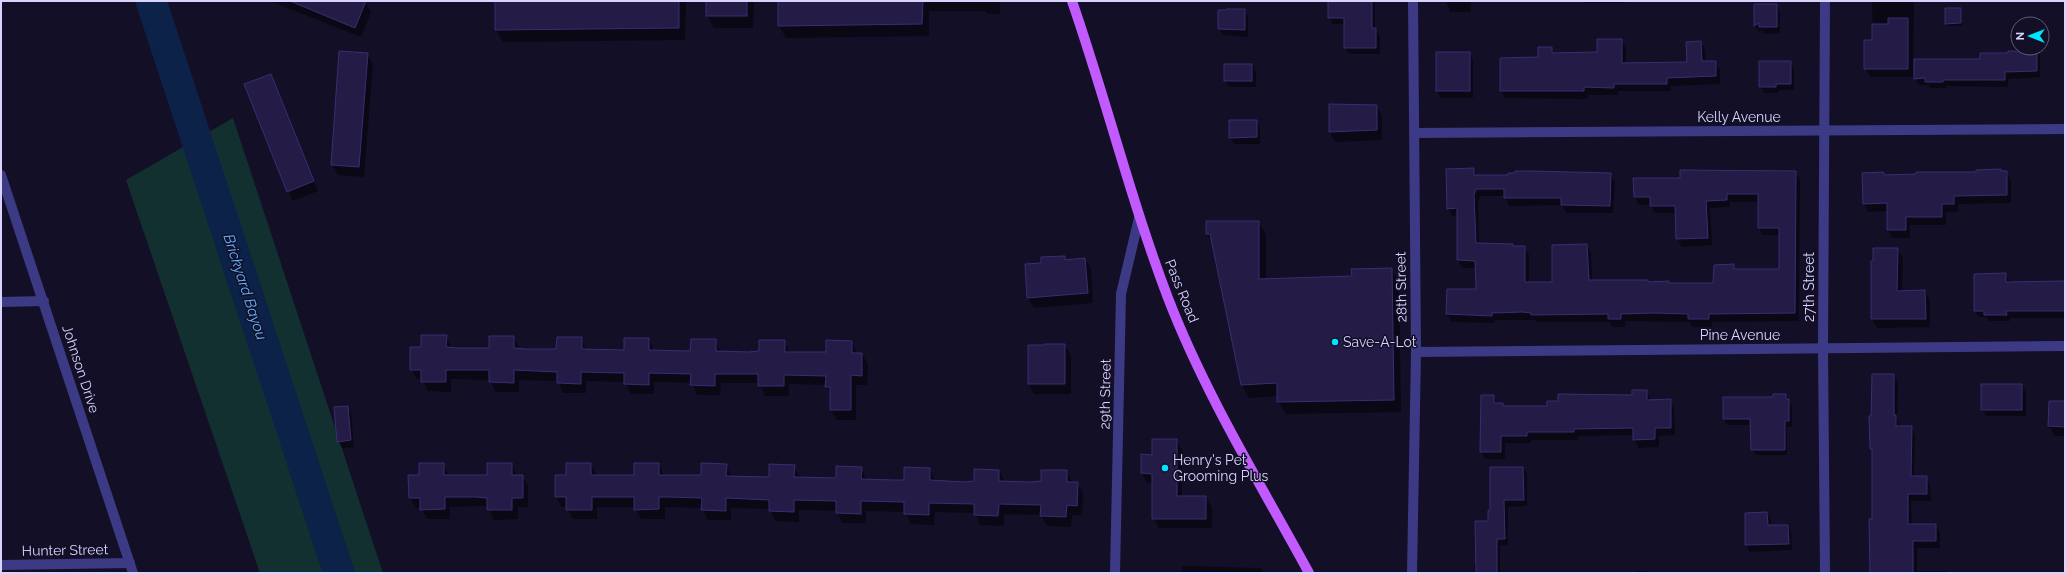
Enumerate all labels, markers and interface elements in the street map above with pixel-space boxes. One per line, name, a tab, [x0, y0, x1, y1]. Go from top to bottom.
north arrow	[2010, 16, 2050, 56]
text: N	[2014, 32, 2027, 40]
street label: Kelly Avenue	[1697, 109, 1781, 125]
water label: Brickyard Bayou	[219, 232, 271, 343]
street label: 28th Street	[1392, 251, 1410, 323]
street label: 27th Street	[1801, 252, 1817, 322]
street label: Pass Road	[1162, 257, 1202, 325]
street label: Johnson Drive	[59, 323, 103, 415]
street label: Pine Avenue	[1700, 327, 1780, 343]
place label: Save-A-Lot	[1343, 334, 1417, 350]
marker: Save-A-Lot	[1330, 337, 1340, 347]
street label: 29th Street	[1096, 358, 1114, 430]
place label: Henry's Pet Grooming Plus	[1173, 452, 1269, 484]
marker: Henry's Pet Grooming Plus	[1160, 463, 1170, 473]
street label: Hunter Street	[22, 541, 109, 559]

